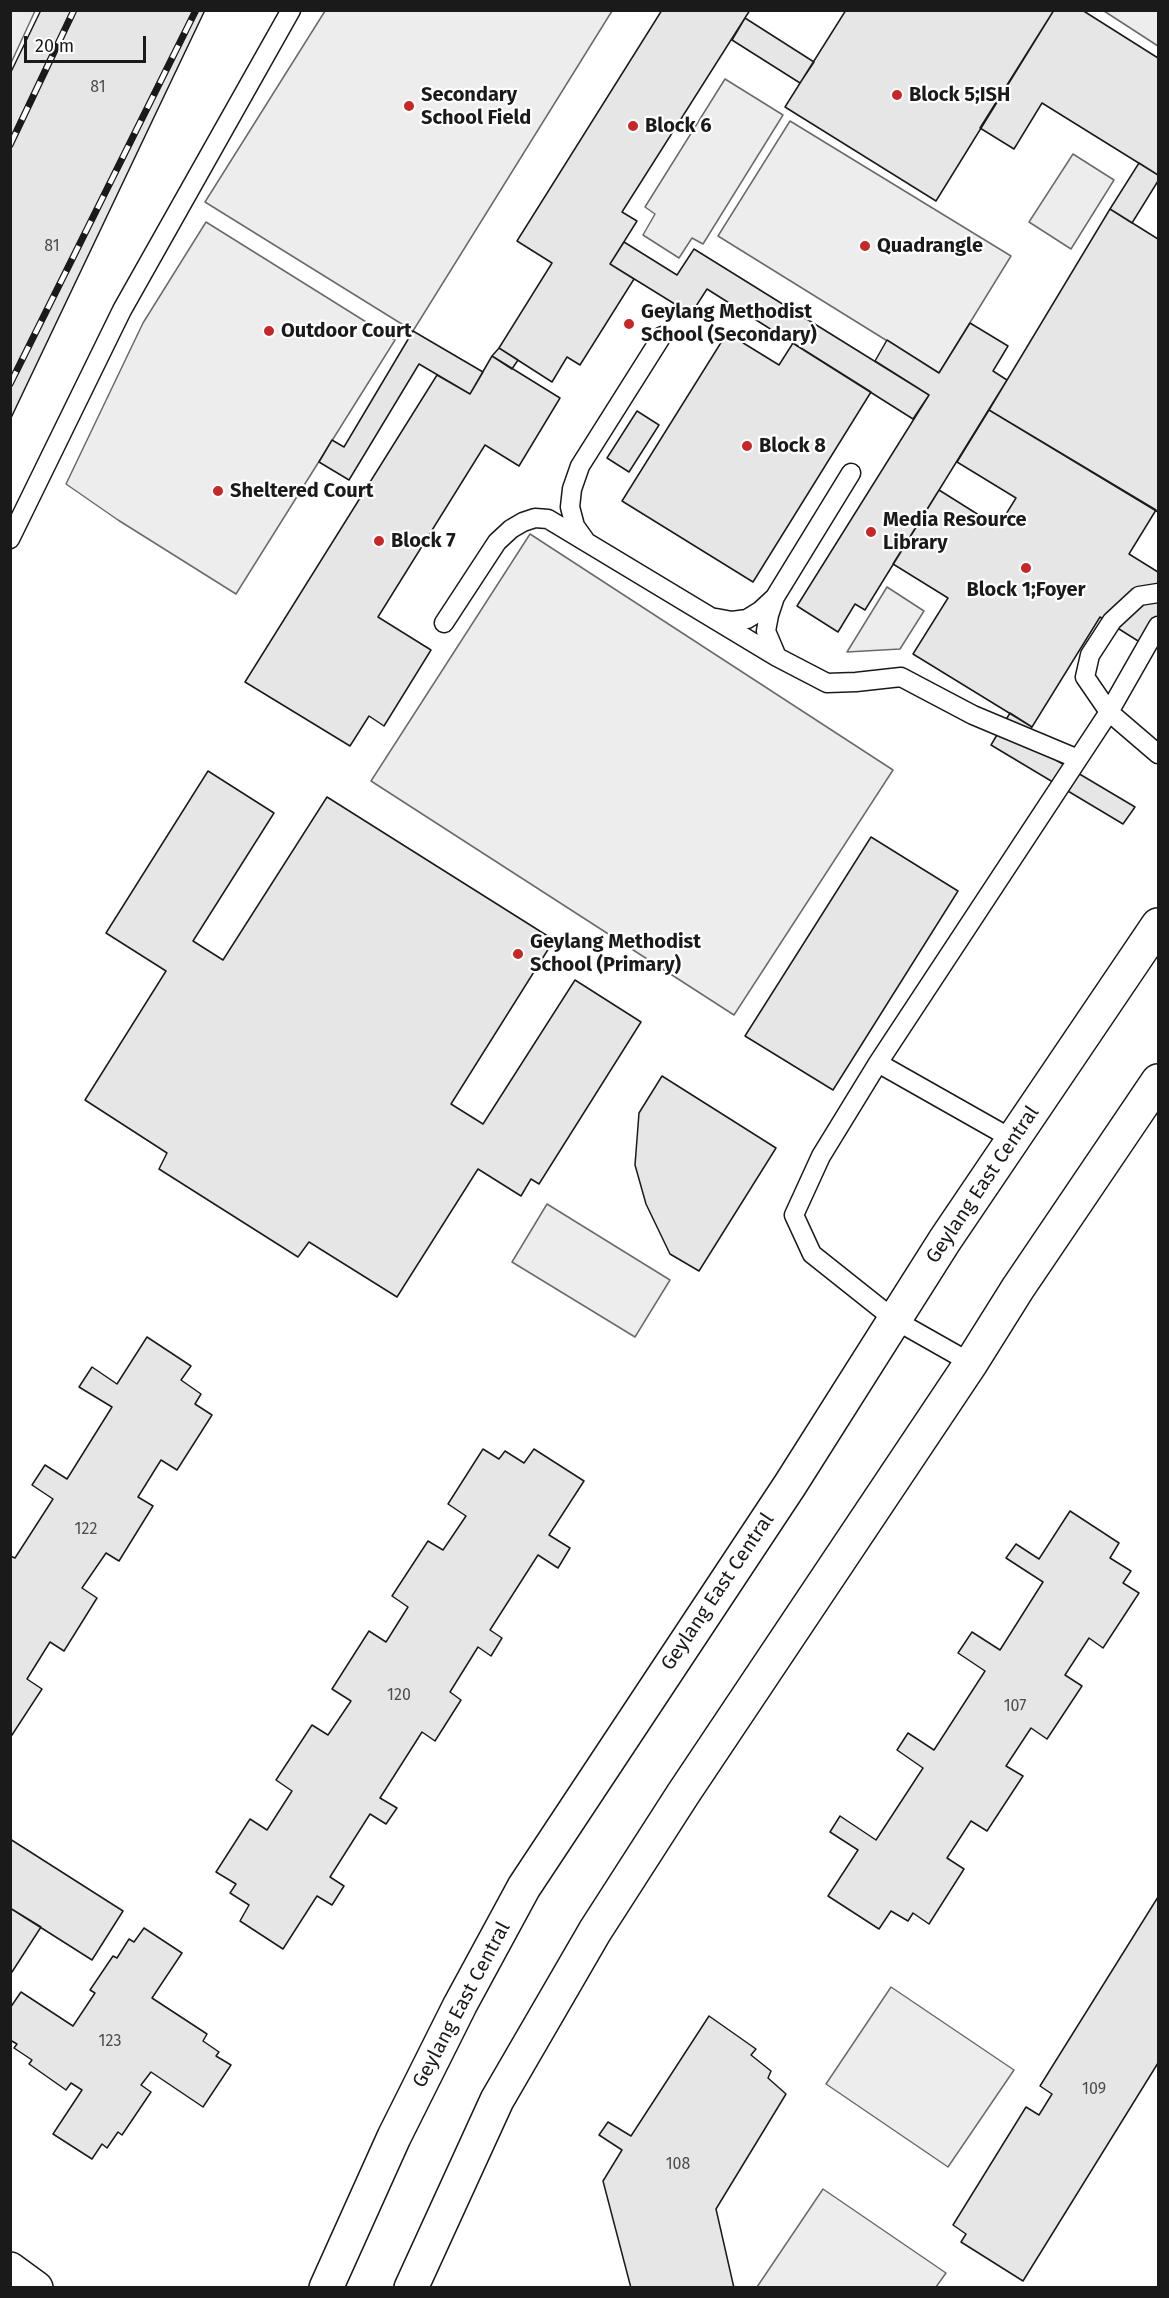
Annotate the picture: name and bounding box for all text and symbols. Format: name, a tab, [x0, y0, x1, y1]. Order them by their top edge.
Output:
scale bar	[27, 24, 148, 62]
text: 20 m	[35, 35, 74, 57]
house number: 81	[90, 78, 106, 98]
place label: Secondary School Field	[421, 83, 531, 130]
place label: Block 5;ISH	[909, 83, 1010, 107]
marker: Block 5;ISH	[890, 88, 904, 102]
marker: Secondary School Field	[402, 99, 416, 113]
place label: Block 6	[645, 114, 711, 138]
marker: Block 6	[626, 119, 640, 133]
place label: Quadrangle	[877, 234, 983, 258]
house number: 81	[44, 237, 60, 257]
marker: Quadrangle	[858, 239, 872, 253]
place label: Geylang Methodist School (Secondary)	[641, 300, 817, 347]
marker: Geylang Methodist School (Secondary)	[622, 317, 636, 331]
place label: Outdoor Court	[281, 319, 412, 343]
marker: Outdoor Court	[262, 324, 276, 338]
place label: Block 8	[759, 434, 826, 458]
marker: Block 8	[740, 439, 754, 453]
place label: Sheltered Court	[230, 479, 374, 503]
marker: Sheltered Court	[211, 484, 225, 498]
place label: Media Resource Library	[883, 508, 1027, 555]
marker: Media Resource Library	[864, 525, 878, 539]
place label: Block 7	[391, 529, 456, 553]
marker: Block 7	[372, 534, 386, 548]
marker: Block 1;Foyer	[1019, 561, 1033, 575]
place label: Block 1;Foyer	[966, 578, 1086, 602]
place label: Geylang Methodist School (Primary)	[530, 930, 701, 977]
marker: Geylang Methodist School (Primary)	[511, 947, 525, 961]
street label: Geylang East Central	[921, 1102, 1045, 1268]
street label: Geylang East Central	[656, 1509, 780, 1675]
house number: 122	[75, 1520, 97, 1540]
house number: 120	[387, 1686, 411, 1706]
house number: 107	[1004, 1697, 1026, 1717]
street label: Geylang East Central	[408, 1918, 516, 2092]
house number: 123	[99, 2032, 121, 2052]
house number: 109	[1082, 2080, 1106, 2100]
house number: 108	[666, 2155, 690, 2175]

